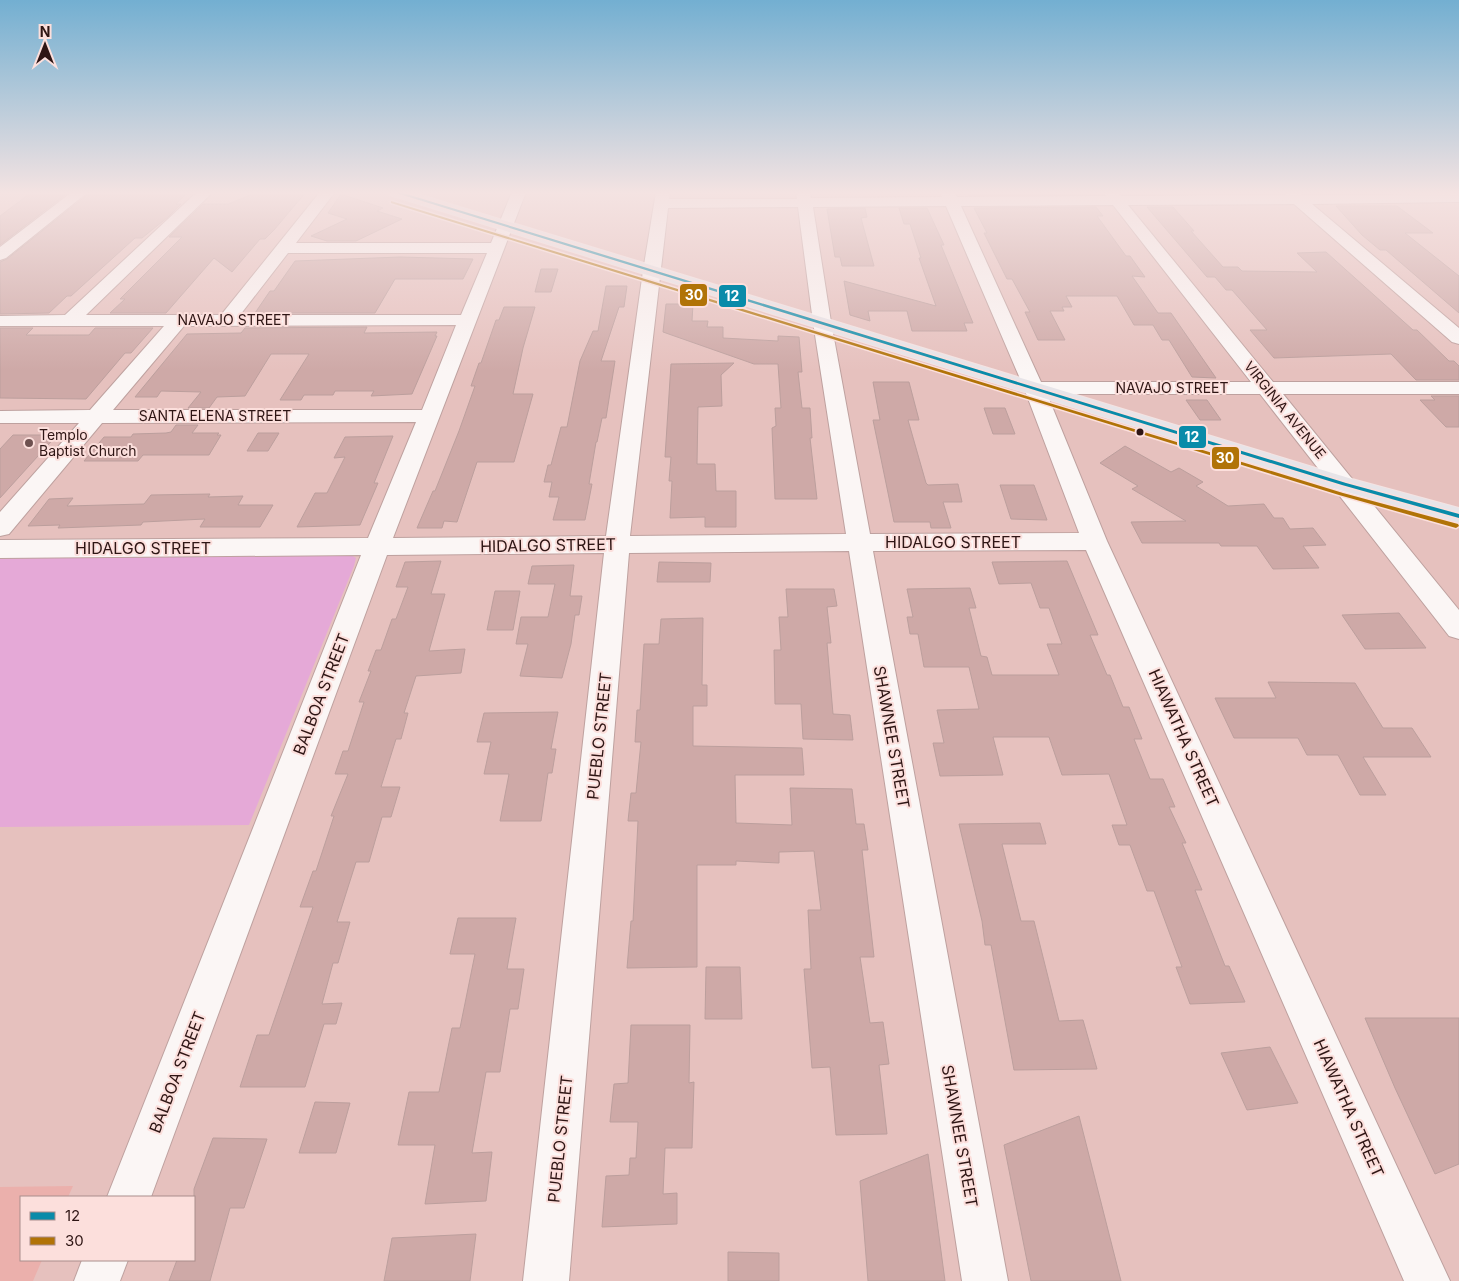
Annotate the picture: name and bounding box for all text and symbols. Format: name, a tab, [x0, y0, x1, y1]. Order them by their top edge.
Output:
north arrow	[20, 20, 70, 70]
text: N	[40, 23, 50, 40]
line badge: 30	[679, 283, 708, 307]
line badge: 12	[718, 284, 747, 308]
text: 30	[685, 286, 703, 303]
text: 12	[725, 287, 740, 304]
street label: NAVAJO STREET	[177, 311, 291, 328]
street label: VIRGINIA AVENUE	[1241, 357, 1330, 462]
street label: NAVAJO STREET	[1115, 379, 1229, 396]
street label: SANTA ELENA STREET	[139, 407, 291, 424]
line badge: 12	[1178, 425, 1207, 449]
place label: Templo Baptist Church	[39, 426, 137, 459]
unlabelled marker	[1135, 427, 1145, 437]
text: 12	[1185, 428, 1200, 445]
marker: Templo Baptist Church	[23, 437, 35, 449]
line badge: 30	[1211, 446, 1240, 470]
text: 30	[1216, 449, 1234, 466]
street label: HIDALGO STREET	[885, 532, 1021, 552]
street label: HIDALGO STREET	[480, 534, 616, 556]
street label: HIDALGO STREET	[75, 538, 211, 558]
street label: BALBOA STREET	[289, 630, 353, 758]
street label: SHAWNEE STREET	[870, 664, 914, 810]
street label: HIAWATHA STREET	[1145, 666, 1223, 810]
street label: PUEBLO STREET	[582, 671, 616, 801]
street label: BALBOA STREET	[145, 1008, 209, 1136]
street label: HIAWATHA STREET	[1310, 1036, 1388, 1180]
street label: SHAWNEE STREET	[938, 1063, 982, 1209]
street label: PUEBLO STREET	[543, 1074, 577, 1204]
legend	[20, 1196, 195, 1261]
text: 12	[65, 1206, 80, 1225]
text: 30	[65, 1231, 84, 1250]

